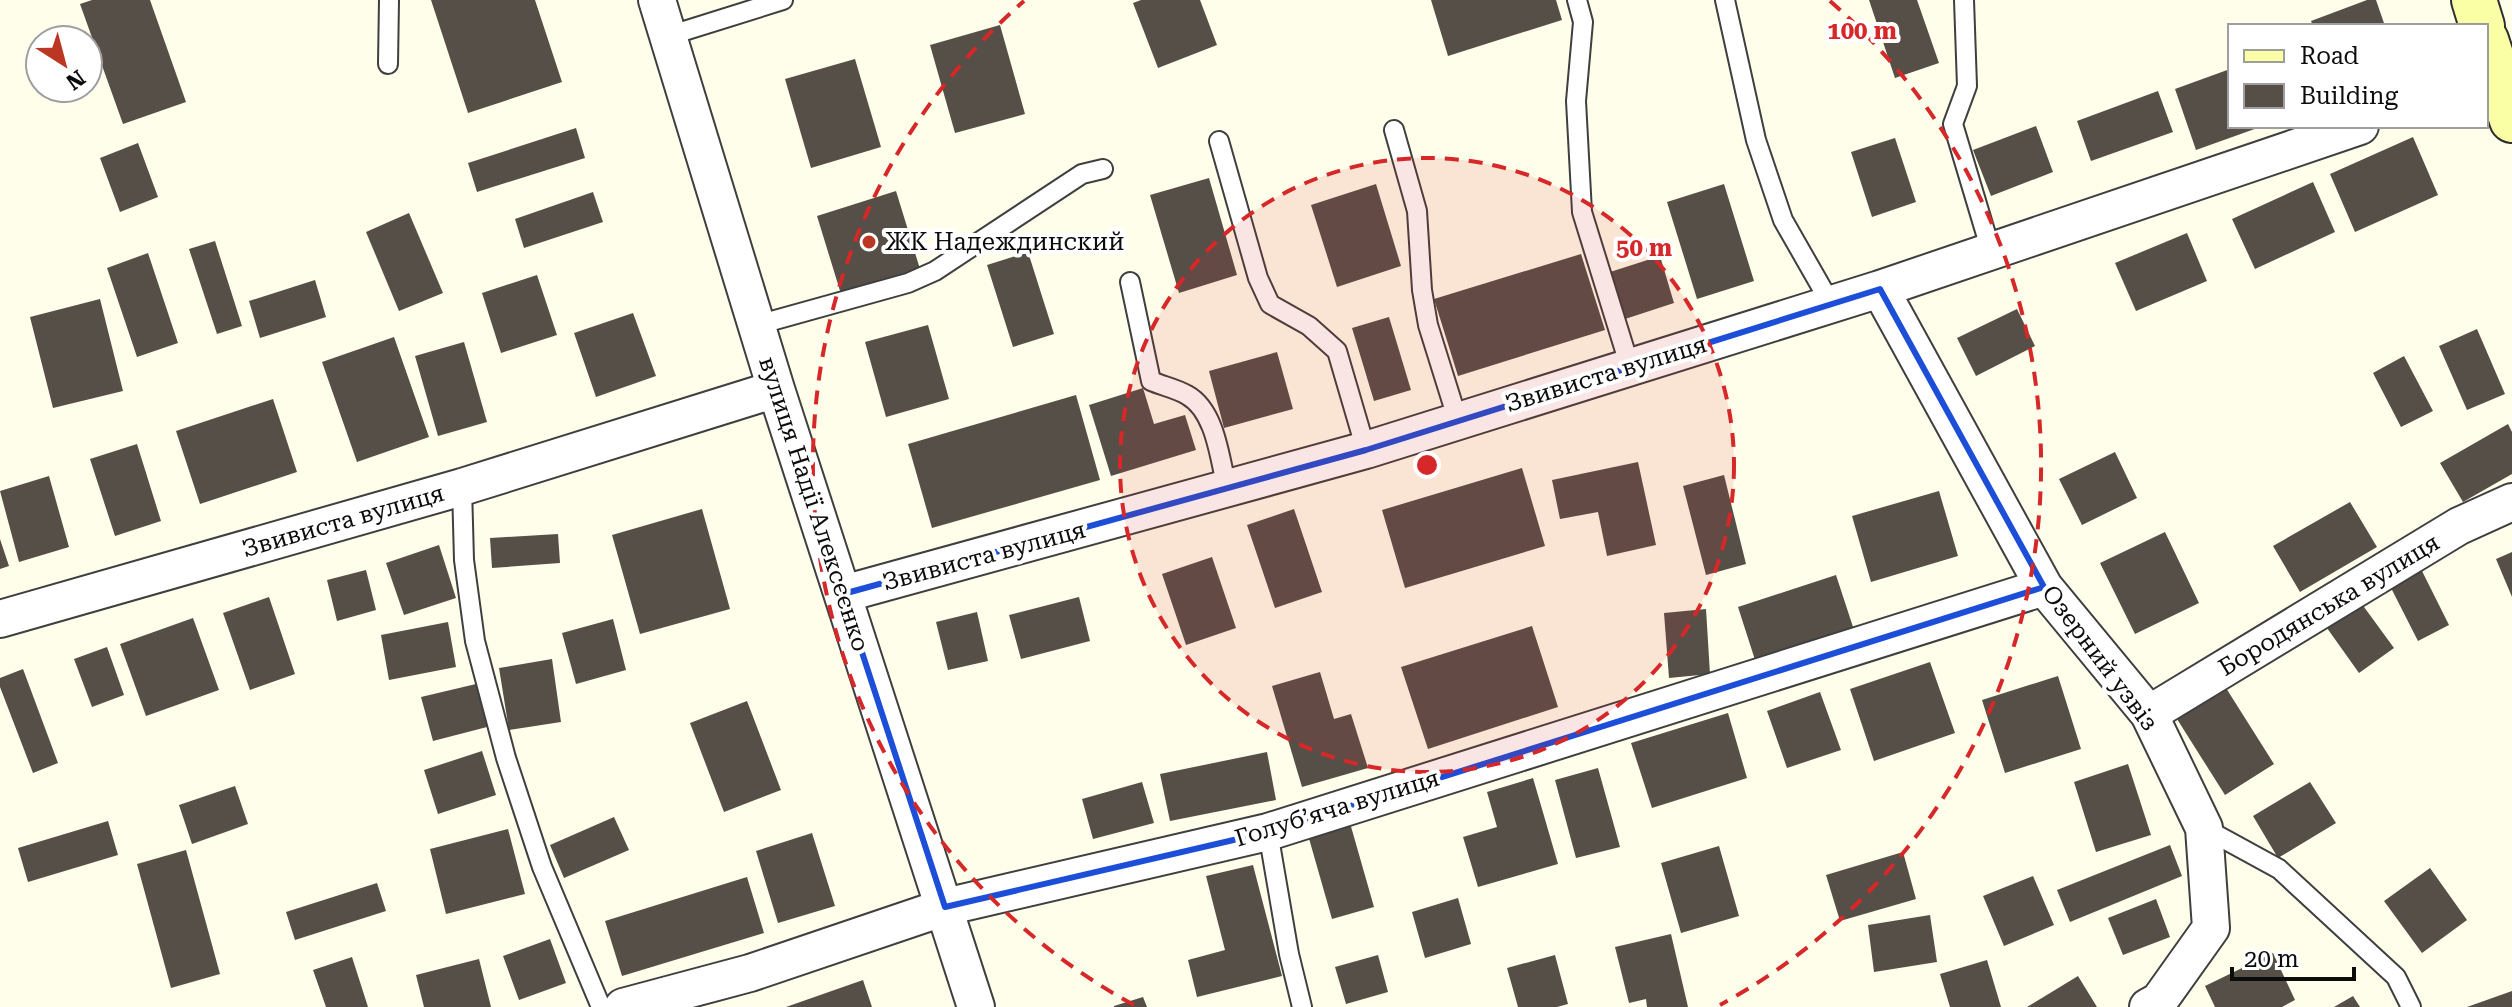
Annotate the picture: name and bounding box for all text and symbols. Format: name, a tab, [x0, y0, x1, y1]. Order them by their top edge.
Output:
text: 100 m	[1827, 17, 1897, 45]
north arrow	[24, 24, 104, 104]
legend	[2228, 24, 2488, 128]
text: Road	[2300, 42, 2359, 70]
text: N	[61, 65, 90, 95]
text: Building	[2300, 82, 2398, 110]
place label: ЖК Надеждинский	[885, 228, 1124, 256]
marker: ЖК Надеждинский	[860, 233, 878, 251]
text: 50 m	[1616, 234, 1672, 262]
street label: Звивиста вулиця	[1502, 330, 1710, 418]
street label: вулиця Надії Алексєєнко	[753, 353, 875, 655]
centre of rings	[1413, 451, 1441, 479]
street label: Звивиста вулиця	[239, 479, 447, 563]
street label: Звивиста вулиця	[879, 515, 1089, 597]
street label: Бородянська вулиця	[2214, 528, 2444, 682]
street label: Озерний узвіз	[2036, 580, 2164, 736]
street label: Голубʼяча вулиця	[1231, 764, 1443, 852]
scale bar	[2232, 931, 2354, 981]
text: 20 m	[2244, 945, 2299, 973]

